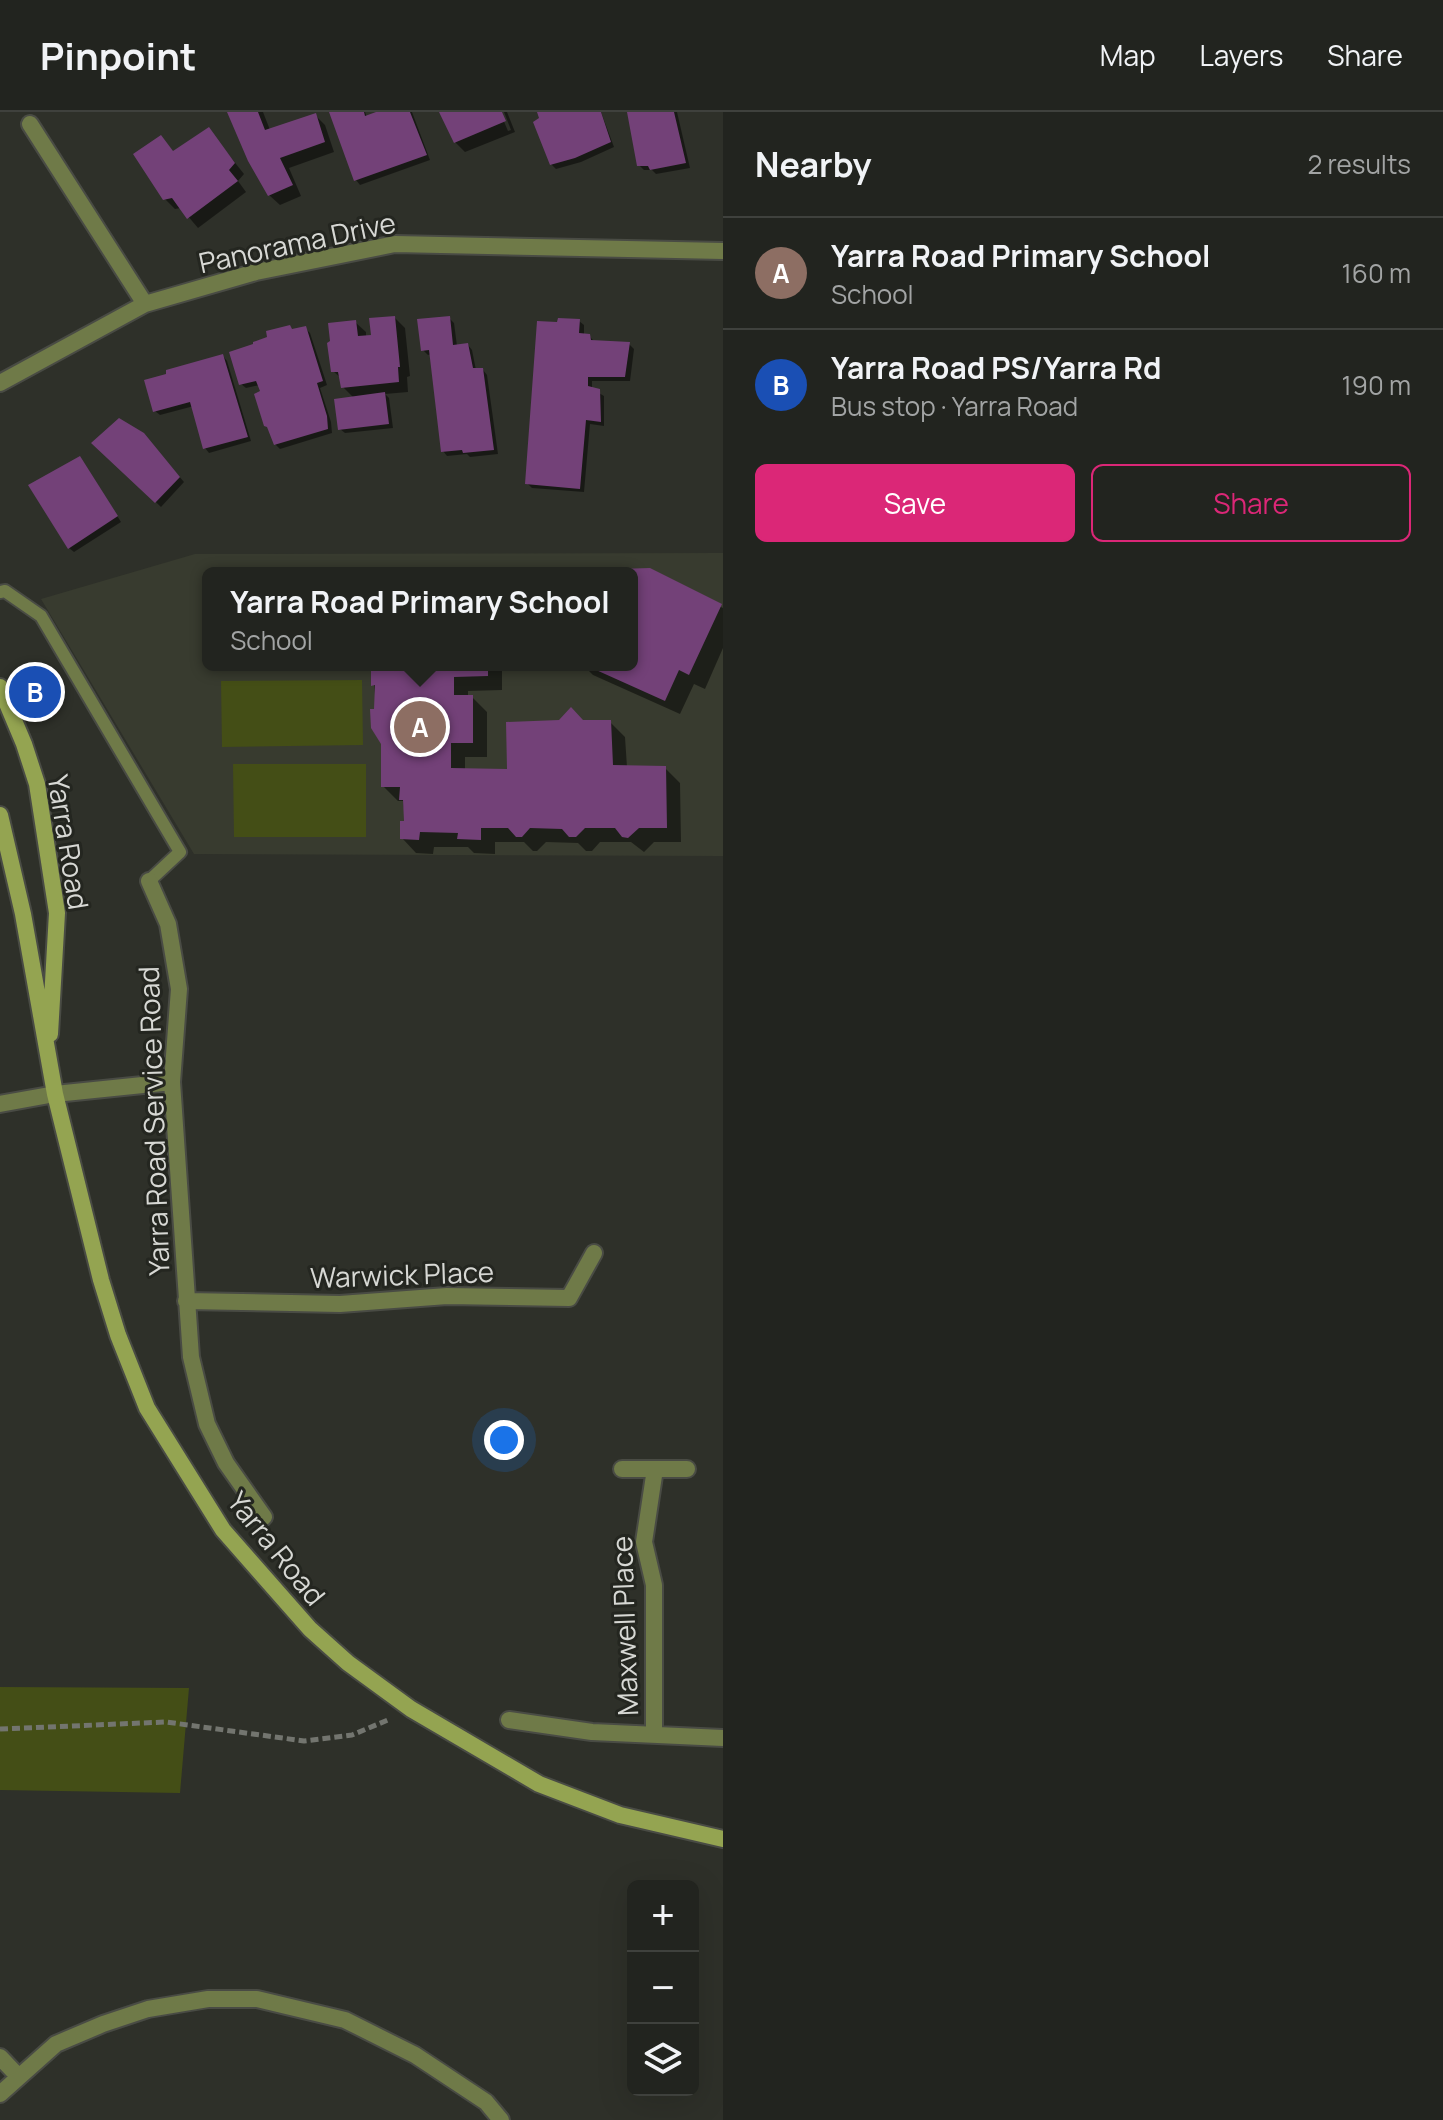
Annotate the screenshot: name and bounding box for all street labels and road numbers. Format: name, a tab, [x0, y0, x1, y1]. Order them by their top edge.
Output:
street label: Panorama Drive	[195, 203, 399, 281]
street label: Yarra Road	[40, 772, 98, 912]
street label: Yarra Road Service Road	[129, 966, 177, 1276]
street label: Warwick Place	[309, 1252, 495, 1296]
street label: Yarra Road	[219, 1483, 335, 1613]
street label: Maxwell Place	[602, 1535, 646, 1717]

